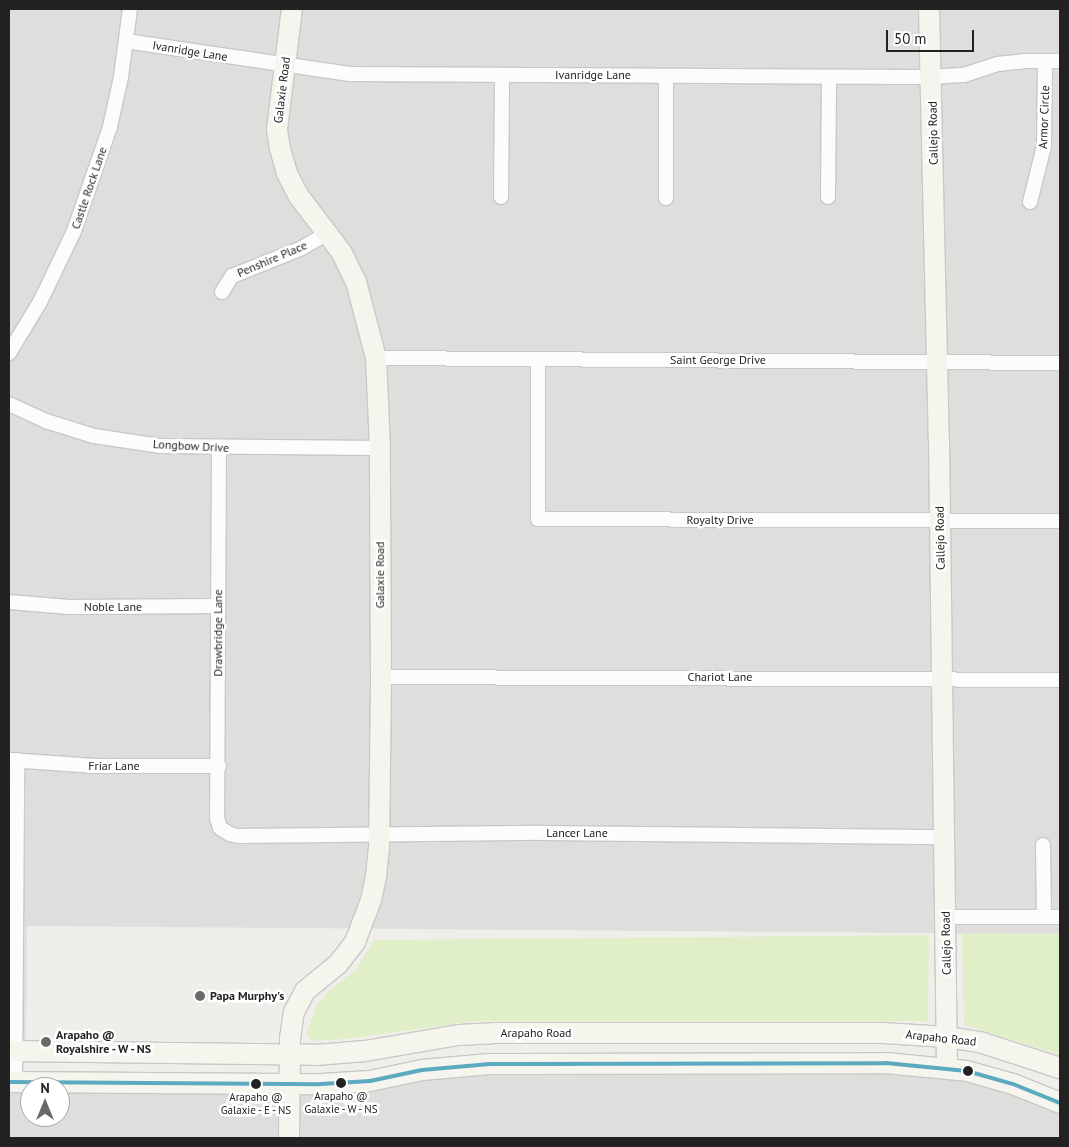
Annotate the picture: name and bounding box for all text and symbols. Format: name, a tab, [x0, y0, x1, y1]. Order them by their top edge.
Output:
scale bar	[889, 20, 976, 52]
text: 50 m	[894, 29, 927, 48]
street label: Ivanridge Lane	[151, 38, 229, 64]
street label: Galaxie Road	[271, 56, 293, 124]
street label: Ivanridge Lane	[555, 68, 631, 82]
street label: Armor Circle	[1036, 85, 1052, 149]
street label: Callejo Road	[925, 101, 941, 165]
street label: Castle Rock Lane	[68, 145, 110, 231]
street label: Penshire Place	[235, 238, 309, 280]
street label: Saint George Drive	[670, 353, 766, 367]
street label: Longbow Drive	[152, 437, 230, 455]
street label: Callejo Road	[932, 506, 948, 570]
street label: Royalty Drive	[686, 513, 754, 527]
street label: Galaxie Road	[373, 542, 387, 608]
street label: Drawbridge Lane	[211, 589, 225, 677]
street label: Noble Lane	[84, 600, 142, 614]
street label: Chariot Lane	[688, 670, 752, 684]
street label: Friar Lane	[88, 759, 140, 773]
street label: Lancer Lane	[546, 826, 608, 840]
street label: Callejo Road	[938, 911, 954, 975]
place label: Papa Murphy's	[210, 989, 284, 1003]
marker: Papa Murphy's	[194, 990, 206, 1002]
street label: Arapaho Road	[500, 1026, 572, 1040]
street label: Arapaho Road	[905, 1027, 977, 1049]
place label: Arapaho @ Royalshire - W - NS	[56, 1028, 155, 1056]
marker: Arapaho @ Royalshire - W - NS	[40, 1036, 52, 1048]
unlabelled marker	[963, 1066, 973, 1076]
north arrow	[20, 1077, 70, 1127]
marker: Arapaho @ Galaxie - W - NS	[336, 1078, 346, 1088]
text: N	[40, 1079, 50, 1097]
marker: Arapaho @ Galaxie - E - NS	[251, 1079, 261, 1089]
place label: Arapaho @ Galaxie - W - NS	[302, 1090, 380, 1116]
place label: Arapaho @ Galaxie - E - NS	[219, 1091, 293, 1117]

